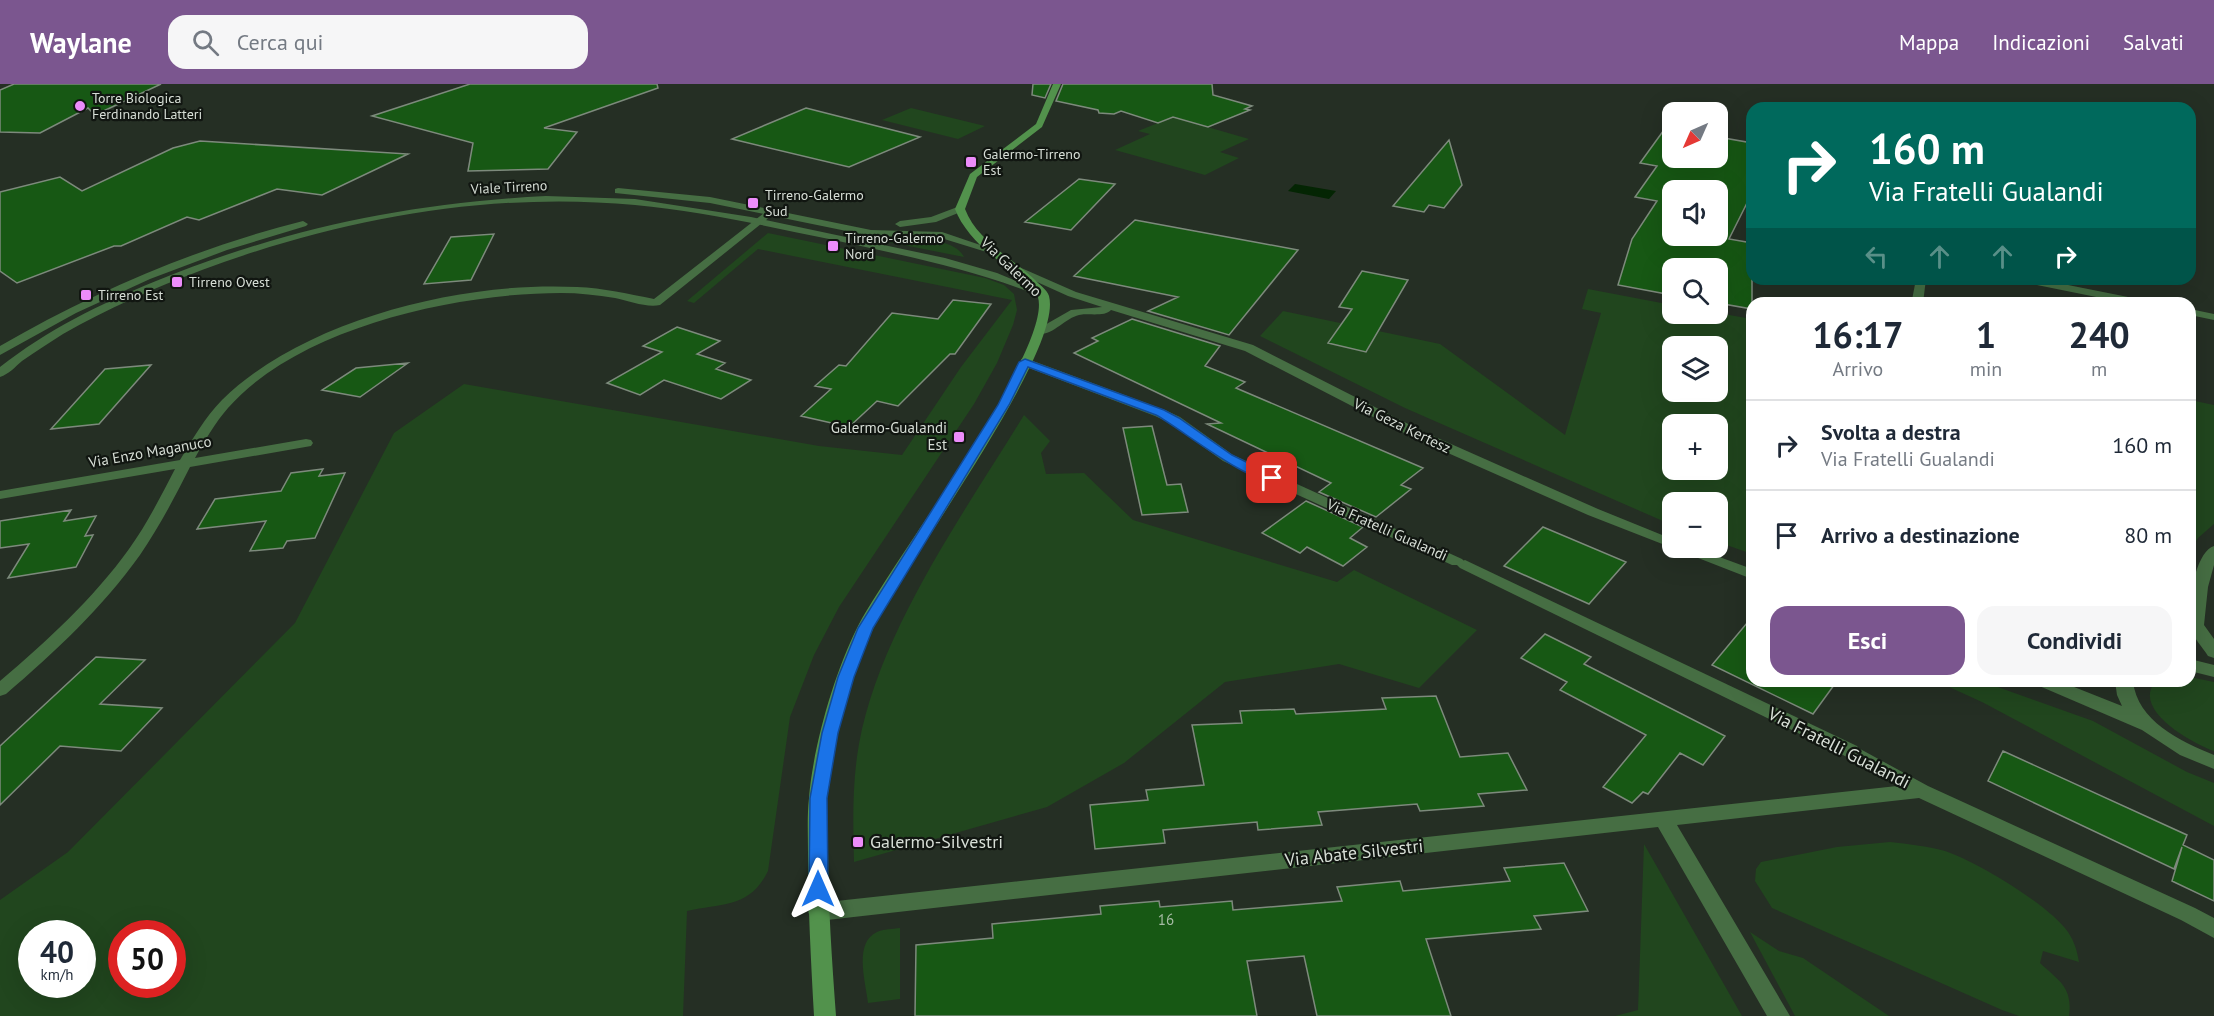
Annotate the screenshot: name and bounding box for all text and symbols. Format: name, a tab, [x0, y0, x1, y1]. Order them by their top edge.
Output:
search box	[168, 15, 588, 69]
text: Waylane	[30, 24, 132, 61]
icon: search	[189, 26, 222, 59]
text: Cerca qui	[237, 28, 323, 56]
text: Mappa	[1899, 29, 1959, 56]
text: Indicazioni	[1992, 29, 2090, 56]
text: Salvati	[2123, 29, 2184, 56]
place label: Torre Biologica Ferdinando Latteri	[92, 89, 202, 123]
marker: Torre Biologica Ferdinando Latteri	[73, 99, 87, 113]
north arrow	[1662, 102, 1728, 168]
map controls	[1662, 102, 1728, 558]
text: 160 m	[1869, 121, 1985, 176]
icon: right	[1770, 126, 1848, 204]
place label: Galermo-Tirreno Est	[983, 145, 1081, 179]
marker: Galermo-Tirreno Est	[964, 155, 978, 169]
text: Via Fratelli Gualandi	[1869, 174, 2104, 208]
street label: Viale Tirreno	[469, 176, 548, 198]
button: sound	[1662, 180, 1728, 246]
place label: Tirreno-Galermo Sud	[765, 186, 864, 220]
marker: Tirreno-Galermo Sud	[746, 196, 760, 210]
place label: Tirreno-Galermo Nord	[845, 229, 944, 263]
street label: Via Galermo	[976, 232, 1046, 301]
marker: Tirreno-Galermo Nord	[826, 239, 840, 253]
icon: left	[1860, 240, 1893, 273]
icon: ahead	[1923, 240, 1956, 273]
icon: ahead	[1986, 240, 2019, 273]
icon: right	[2049, 240, 2082, 273]
button: search	[1662, 258, 1728, 324]
place label: Tirreno Ovest	[189, 273, 270, 291]
marker: Tirreno Ovest	[170, 275, 184, 289]
place label: Tirreno Est	[98, 286, 163, 304]
marker: Tirreno Est	[79, 288, 93, 302]
text: 16:17	[1812, 311, 1904, 358]
text: 1	[1976, 311, 1996, 358]
text: 240	[2069, 311, 2130, 358]
button: layers	[1662, 336, 1728, 402]
text: Arrivo	[1832, 356, 1883, 382]
text: min	[1970, 356, 2002, 382]
text: m	[2091, 356, 2107, 382]
street label: Via Geza Kertesz	[1350, 393, 1454, 457]
button: +	[1662, 414, 1728, 480]
place label: Galermo-Gualandi Est	[831, 418, 947, 454]
text: Svolta a destra	[1821, 418, 1961, 446]
icon: right	[1770, 429, 1803, 462]
marker: Galermo-Gualandi Est	[952, 430, 966, 444]
street label: Via Enzo Maganuco	[86, 431, 213, 472]
text: 160 m	[2112, 431, 2172, 459]
text: Via Fratelli Gualandi	[1821, 446, 1995, 472]
pin	[1246, 452, 1297, 503]
icon: arrive	[1255, 461, 1288, 494]
button: −	[1662, 492, 1728, 558]
street label: Via Fratelli Gualandi	[1323, 494, 1451, 565]
icon: arrive	[1770, 519, 1803, 552]
text: Arrivo a destinazione	[1821, 521, 2020, 549]
text: 80 m	[2124, 521, 2172, 549]
button: Esci	[1770, 606, 1965, 675]
button: Condividi	[1977, 606, 2172, 675]
street label: Via Fratelli Gualandi	[1763, 701, 1914, 793]
place label: Galermo-Silvestri	[870, 830, 1003, 853]
street label: Via Abate Silvestri	[1283, 834, 1424, 871]
marker: Galermo-Silvestri	[851, 835, 865, 849]
position arrow	[786, 857, 850, 921]
house number: 16	[1158, 910, 1174, 929]
speed limit sign: 50	[108, 920, 186, 998]
text: 40	[40, 932, 74, 971]
text: km/h	[41, 965, 73, 984]

